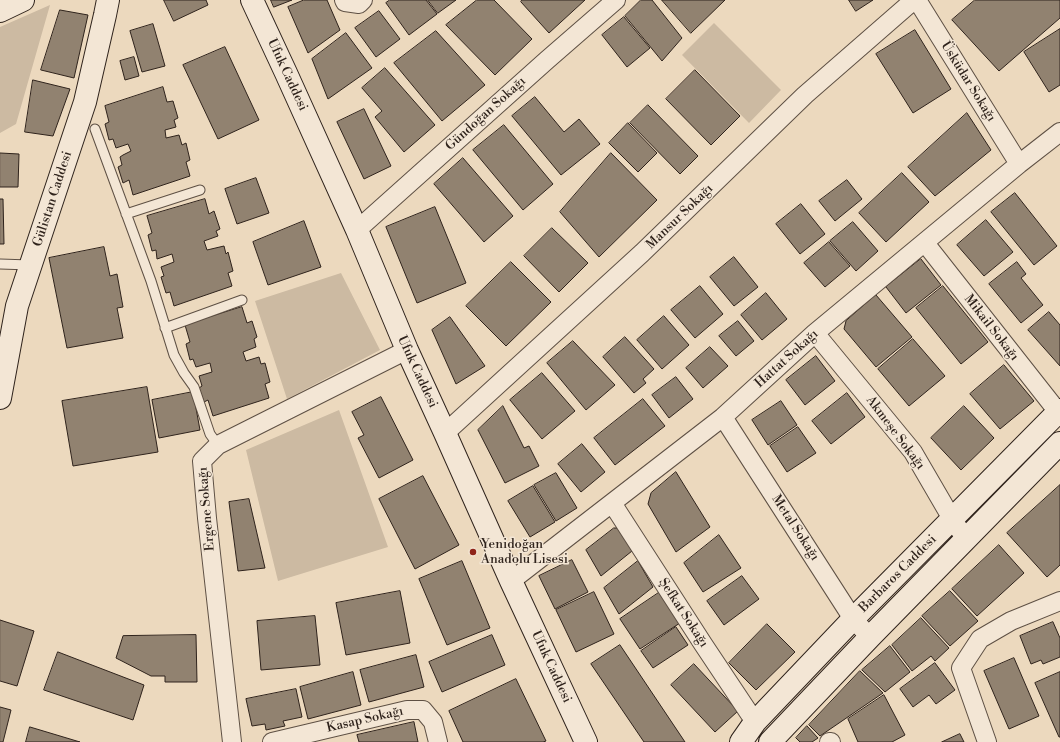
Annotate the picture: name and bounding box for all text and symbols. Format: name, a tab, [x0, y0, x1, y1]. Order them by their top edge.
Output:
street label: Ufuk Caddesi	[264, 36, 310, 114]
street label: Üsküdar Sokağı	[937, 39, 999, 125]
street label: Gündoğan Sokağı	[443, 74, 529, 154]
street label: Gülistan Caddesi	[30, 149, 76, 249]
street label: Mansur Sokağı	[643, 181, 717, 253]
street label: Mikail Sokağı	[960, 292, 1022, 364]
street label: Hattat Sokağı	[752, 326, 822, 392]
street label: Ufuk Caddesi	[394, 333, 440, 411]
street label: Akmeşe Sokağı	[862, 393, 928, 473]
street label: Ergene Sokağı	[196, 466, 218, 552]
street label: Metal Sokağı	[768, 492, 822, 564]
street label: Barbaros Caddesi	[856, 532, 940, 616]
place label: Yenidoğan Anadolu Lisesi	[481, 537, 568, 568]
marker: Yenidoğan Anadolu Lisesi	[468, 547, 478, 557]
street label: Şefkat Sokağı	[655, 575, 711, 651]
street label: Ufuk Caddesi	[528, 628, 574, 706]
street label: Kasap Sokağı	[325, 704, 405, 736]

